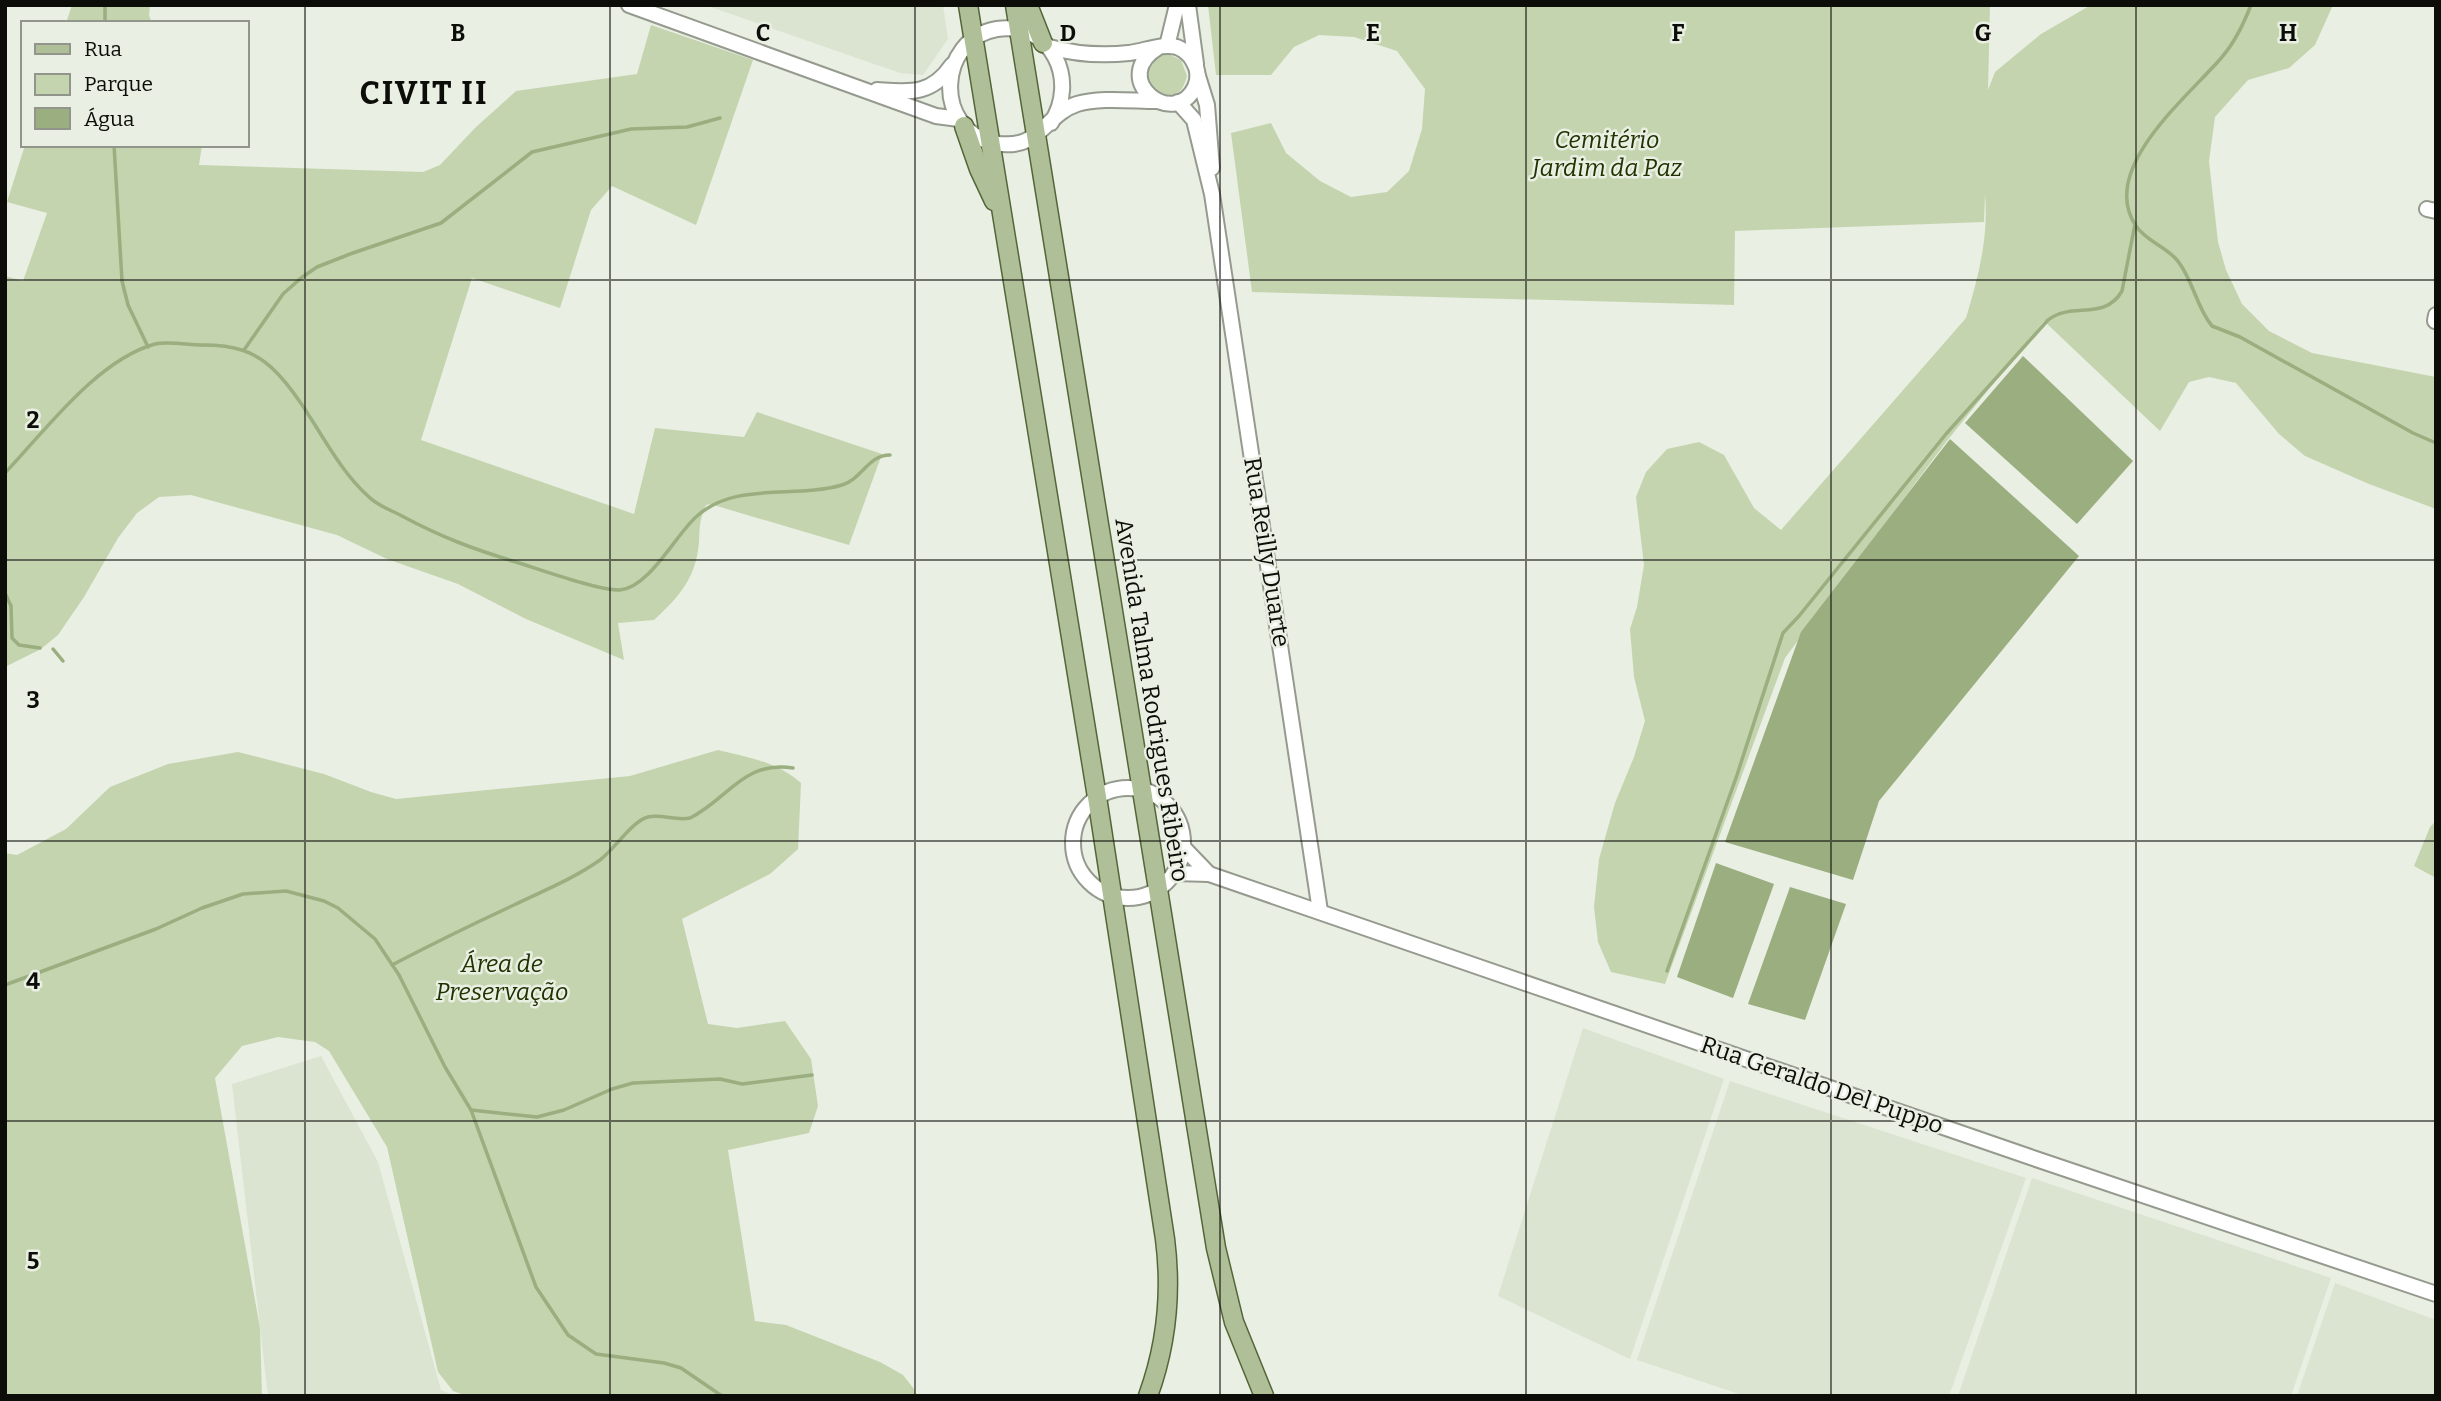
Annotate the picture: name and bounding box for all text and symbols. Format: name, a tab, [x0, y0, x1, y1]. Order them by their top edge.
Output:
text: B	[451, 19, 465, 47]
text: C	[756, 19, 770, 47]
text: D	[1060, 19, 1076, 47]
text: E	[1366, 19, 1380, 47]
text: F	[1672, 19, 1685, 47]
text: G	[1975, 19, 1992, 47]
text: H	[2279, 19, 2297, 47]
legend	[21, 21, 248, 147]
text: Rua	[84, 36, 122, 62]
text: Parque	[84, 71, 153, 97]
district label: CIVIT II	[359, 74, 489, 112]
text: Água	[84, 106, 135, 132]
park label: Cemitério Jardim da Paz	[1530, 126, 1682, 182]
text: 2	[27, 406, 40, 434]
street label: Rua Reilly Duarte	[1238, 455, 1296, 649]
street label: Avenida Talma Rodrigues Ribeiro	[1109, 516, 1195, 884]
text: 3	[26, 686, 40, 714]
park label: Área de Preservação	[436, 949, 568, 1006]
text: 4	[26, 967, 40, 995]
street label: Rua Geraldo Del Puppo	[1697, 1030, 1947, 1140]
text: 5	[27, 1247, 39, 1275]

